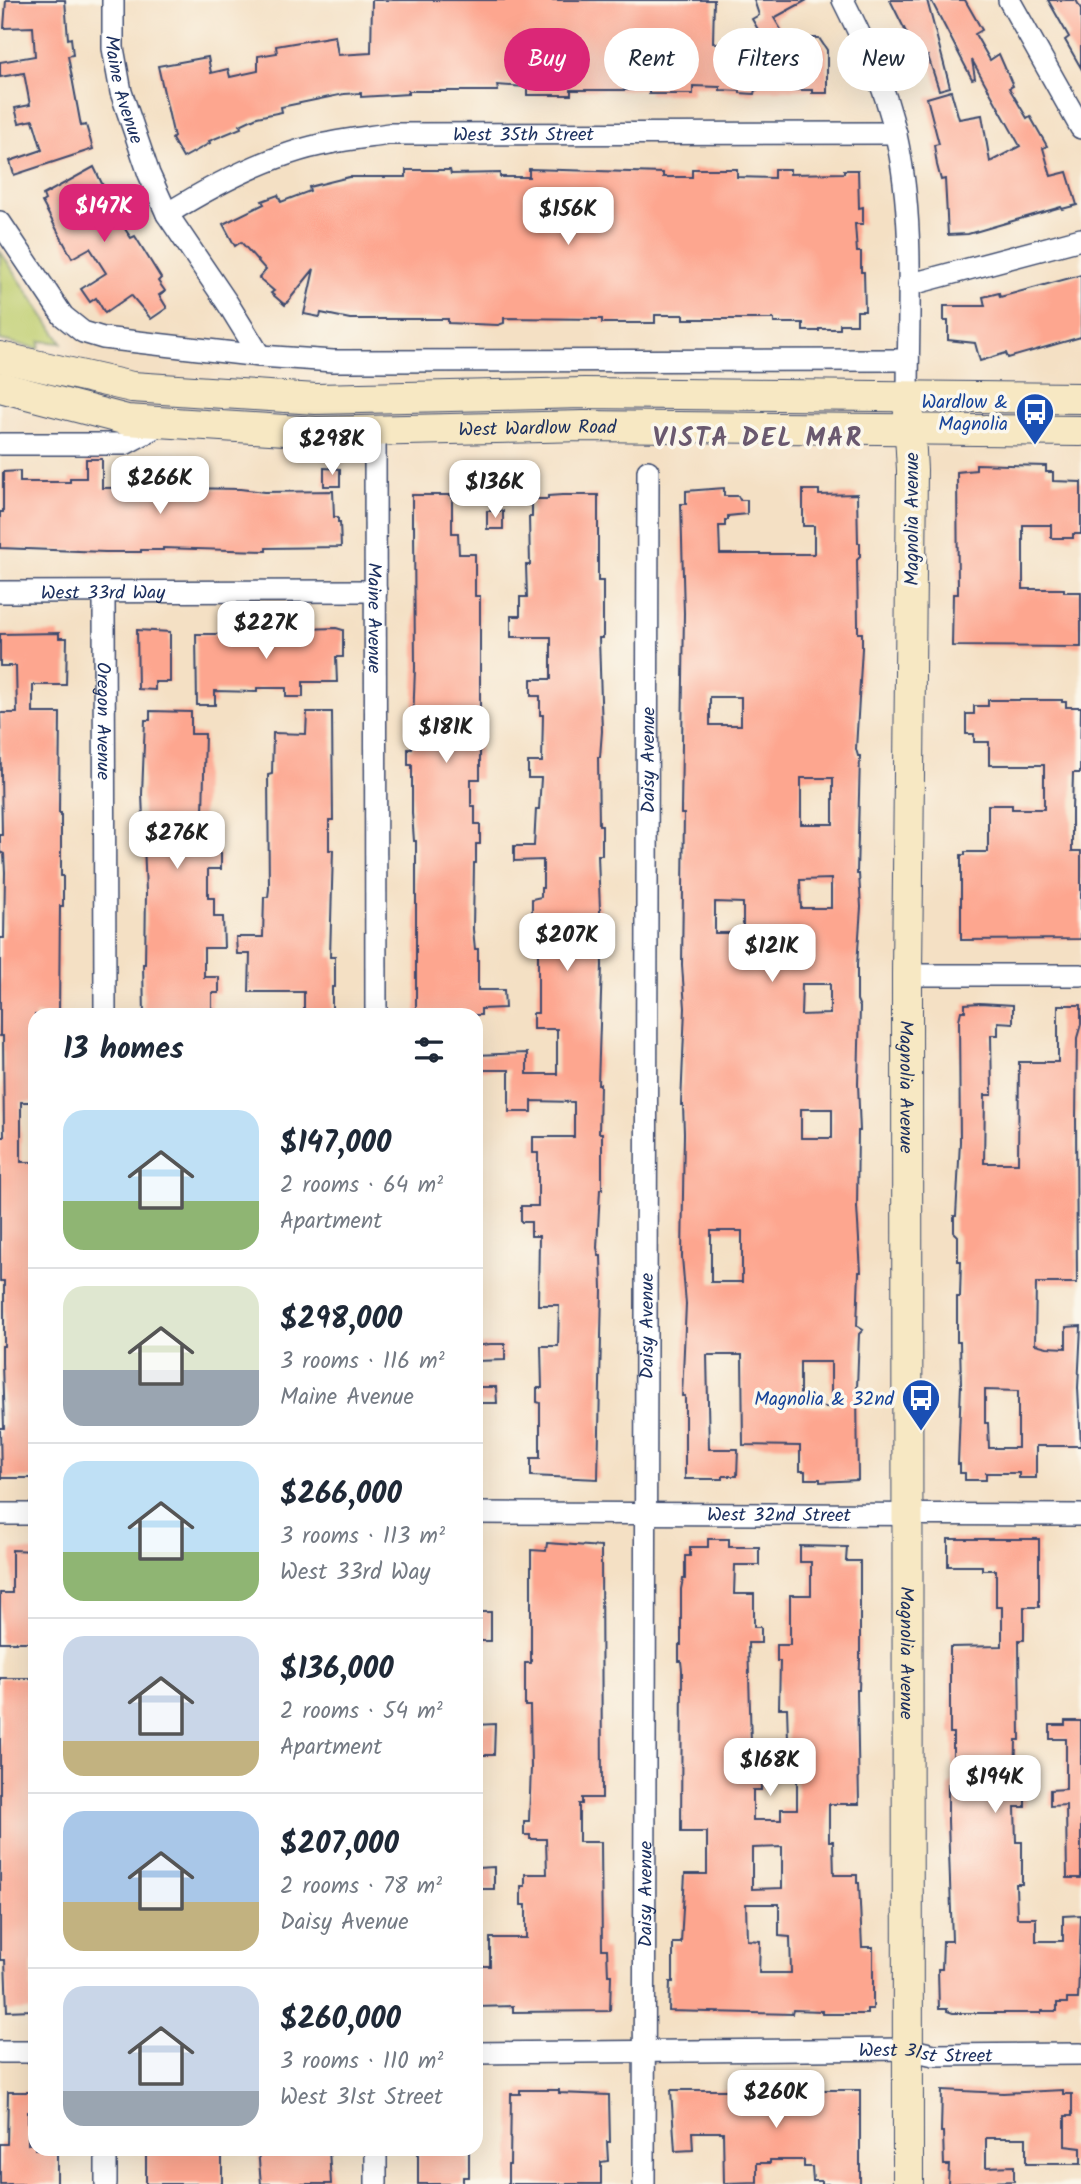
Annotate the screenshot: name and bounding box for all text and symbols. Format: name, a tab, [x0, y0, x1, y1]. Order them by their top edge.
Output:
chip: Buy	[504, 28, 590, 91]
chip: Rent	[604, 28, 699, 91]
chip: Filters	[713, 28, 823, 91]
chip: New	[837, 28, 929, 91]
street label: Maine Avenue	[96, 36, 151, 149]
street label: West 35th Street	[453, 121, 595, 151]
pin: $147K	[55, 184, 153, 244]
pin: $156K	[519, 188, 617, 247]
text: $147K	[75, 189, 133, 225]
text: $156K	[539, 192, 597, 228]
place label: Wardlow & Magnolia	[921, 388, 1008, 440]
bus stop icon: Wardlow & Magnolia	[1014, 391, 1056, 446]
street label: West Wardlow Road	[458, 413, 617, 446]
pin: $298K	[283, 418, 381, 477]
district label: VISTA DEL MAR	[653, 418, 863, 460]
text: $298K	[299, 422, 365, 458]
street label: Magnolia Avenue	[898, 452, 928, 586]
pin: $266K	[111, 456, 209, 516]
text: $266K	[127, 461, 193, 497]
pin: $136K	[446, 461, 544, 520]
text: $136K	[465, 465, 525, 501]
street label: Maine Avenue	[358, 563, 388, 674]
street label: West 33rd Way	[41, 579, 166, 609]
pin: $227K	[217, 602, 315, 661]
text: $227K	[233, 606, 299, 642]
street label: Oregon Avenue	[87, 662, 117, 780]
pin: $181K	[397, 706, 495, 765]
street label: Daisy Avenue	[634, 706, 664, 813]
text: $181K	[419, 710, 473, 746]
pin: $276K	[128, 812, 226, 871]
text: $276K	[145, 816, 209, 852]
pin: $207K	[518, 914, 616, 973]
text: $207K	[535, 918, 599, 954]
pin: $121K	[723, 925, 821, 984]
text: $121K	[745, 929, 799, 965]
street label: Magnolia Avenue	[890, 1020, 920, 1154]
text: 13 homes	[63, 1026, 184, 1074]
icon: filters	[410, 1031, 448, 1069]
text: $147,000	[280, 1120, 391, 1168]
icon: home	[119, 1138, 203, 1222]
text: 2 rooms · 64 m²	[280, 1168, 443, 1204]
text: Apartment	[280, 1204, 382, 1240]
street label: Daisy Avenue	[633, 1272, 663, 1379]
text: $298,000	[280, 1296, 402, 1344]
icon: home	[119, 1314, 203, 1398]
text: 3 rooms · 116 m²	[280, 1344, 445, 1380]
bus stop icon: Magnolia & 32nd	[900, 1377, 942, 1432]
text: Maine Avenue	[280, 1380, 414, 1416]
place label: Magnolia & 32nd	[754, 1385, 895, 1415]
text: $266,000	[280, 1471, 402, 1519]
icon: home	[119, 1489, 203, 1573]
street label: West 32nd Street	[707, 1501, 852, 1531]
text: 3 rooms · 113 m²	[280, 1519, 445, 1555]
text: West 33rd Way	[280, 1555, 430, 1591]
street label: Magnolia Avenue	[891, 1586, 921, 1720]
text: $136,000	[280, 1646, 394, 1694]
icon: home	[119, 1664, 203, 1748]
text: 2 rooms · 54 m²	[280, 1694, 443, 1730]
text: Apartment	[280, 1730, 382, 1766]
pin: $168K	[721, 1738, 819, 1798]
text: $168K	[740, 1743, 800, 1779]
pin: $194K	[946, 1756, 1044, 1815]
text: $194K	[966, 1760, 1024, 1796]
text: $207,000	[280, 1821, 399, 1869]
icon: home	[119, 1839, 203, 1923]
street label: Daisy Avenue	[632, 1840, 662, 1947]
text: 2 rooms · 78 m²	[280, 1869, 442, 1905]
text: Daisy Avenue	[280, 1905, 409, 1941]
text: $260,000	[280, 1996, 401, 2044]
icon: home	[119, 2014, 203, 2098]
street label: West 31st Street	[859, 2036, 993, 2072]
text: 3 rooms · 110 m²	[280, 2044, 443, 2080]
pin: $260K	[727, 2070, 825, 2130]
text: $260K	[743, 2075, 809, 2111]
text: West 31st Street	[280, 2080, 443, 2116]

